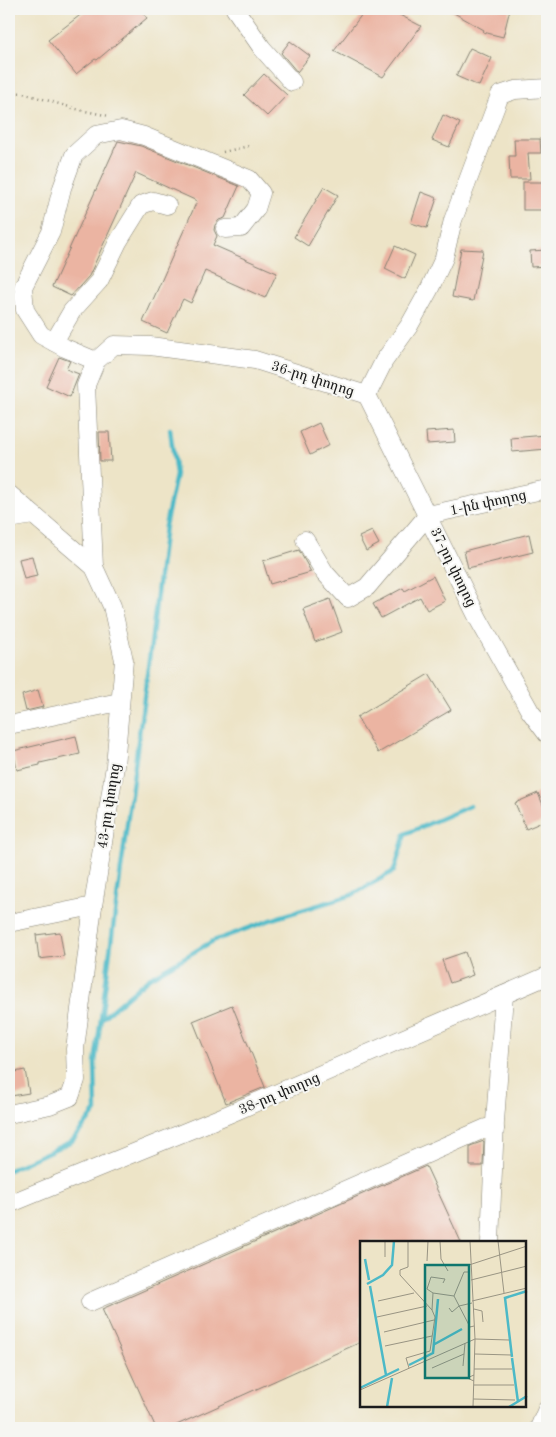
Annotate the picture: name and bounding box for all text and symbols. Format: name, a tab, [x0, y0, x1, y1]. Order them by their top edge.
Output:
street label: 36-րդ փողոց	[269, 359, 356, 400]
street label: 1-ին փողոց	[449, 488, 528, 519]
street label: 37-րդ փողոց	[427, 526, 478, 610]
street label: 43-րդ փողոց	[95, 762, 124, 850]
street label: 38-րդ փողոց	[237, 1071, 322, 1118]
inset map	[360, 1241, 526, 1407]

